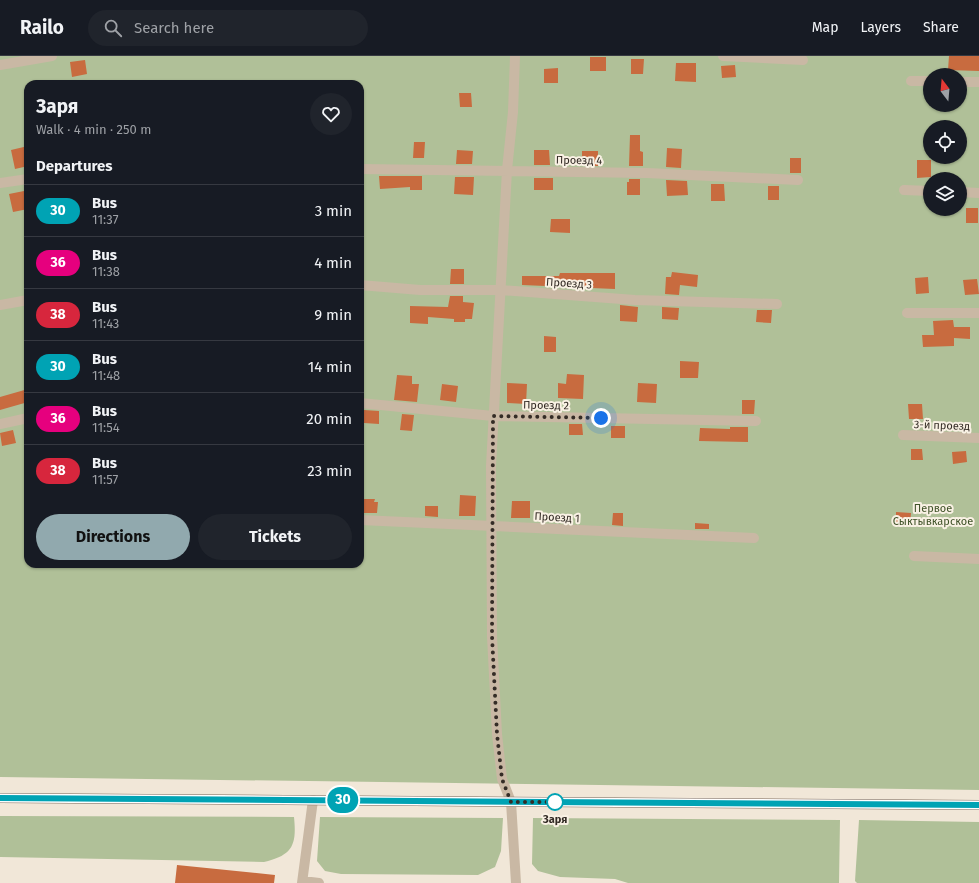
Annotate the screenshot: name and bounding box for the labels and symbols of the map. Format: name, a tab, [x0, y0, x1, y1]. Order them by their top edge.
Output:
north arrow	[923, 68, 967, 112]
street label: Проезд 4	[556, 154, 602, 167]
street label: Проезд 3	[546, 275, 592, 292]
street label: Проезд 2	[523, 399, 569, 412]
your location	[591, 408, 611, 428]
street label: 3-й проезд	[914, 418, 970, 433]
park label: Первое Сыктывкарское	[893, 502, 973, 528]
street label: Проезд 1	[534, 510, 580, 525]
line badge: 30	[325, 787, 361, 813]
marker: Заря	[546, 793, 564, 811]
place label: Заря	[542, 813, 567, 826]

